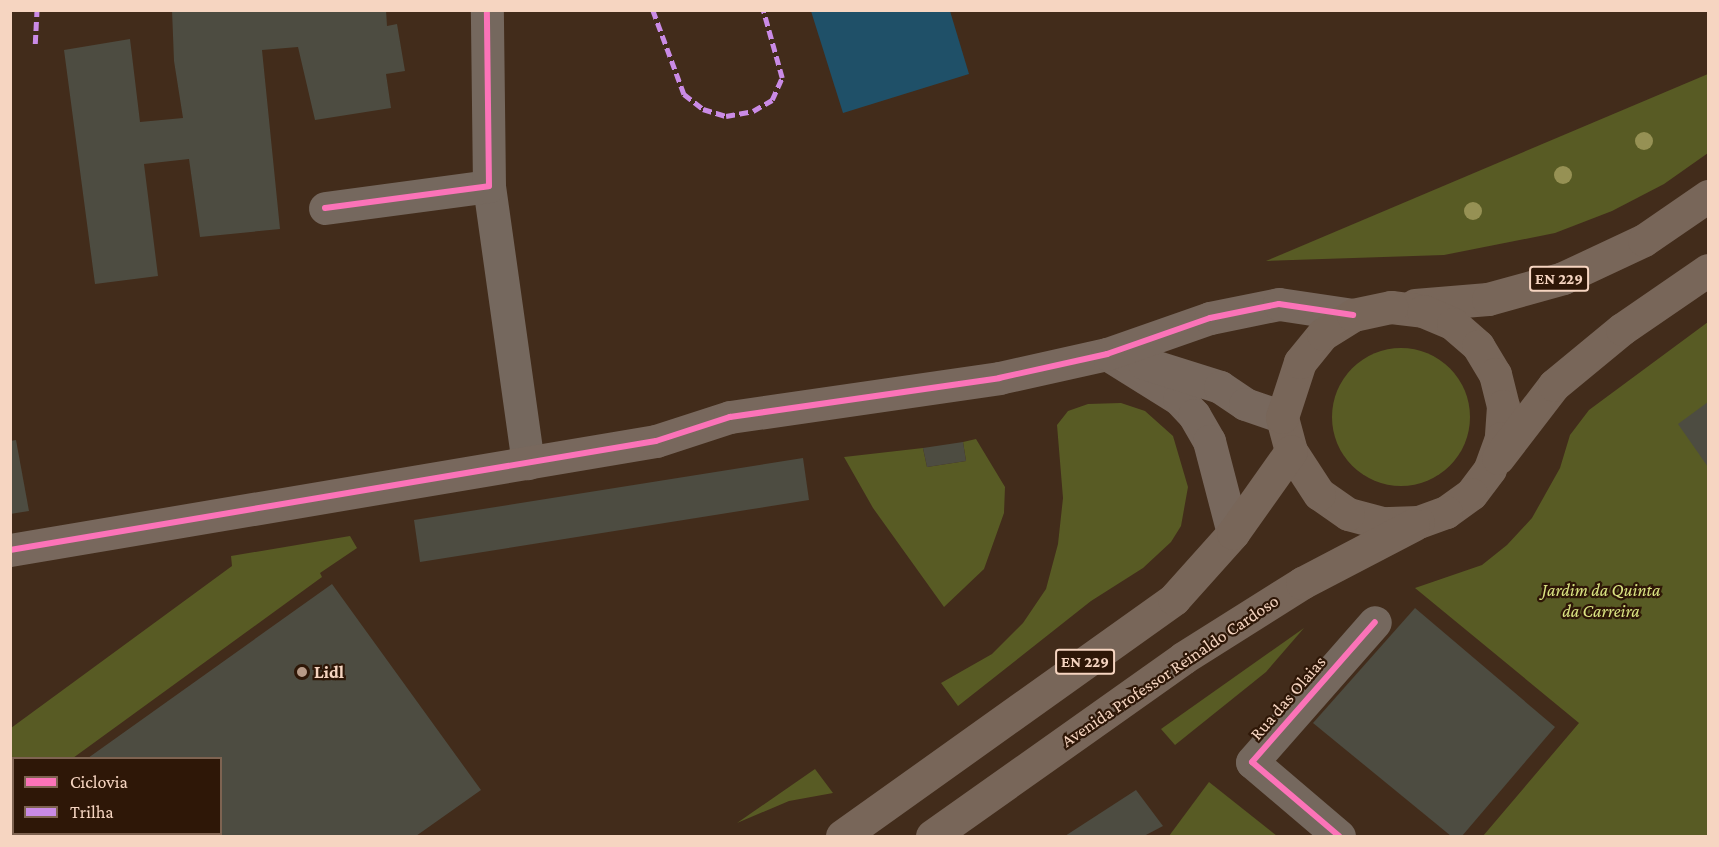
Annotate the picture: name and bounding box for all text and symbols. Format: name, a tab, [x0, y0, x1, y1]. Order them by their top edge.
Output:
road number: EN 229	[1529, 266, 1589, 292]
park label: Jardim da Quinta da Carreira	[1542, 580, 1660, 622]
street label: Avenida Professor Reinaldo Cardoso	[1057, 590, 1283, 752]
road number: EN 229	[1055, 649, 1115, 675]
street label: Rua das Olaias	[1246, 651, 1330, 745]
place label: Lidl	[314, 661, 344, 683]
marker: Lidl	[295, 665, 309, 679]
legend	[12, 757, 222, 835]
text: Ciclovia	[70, 772, 128, 792]
text: Trilha	[70, 802, 114, 822]

